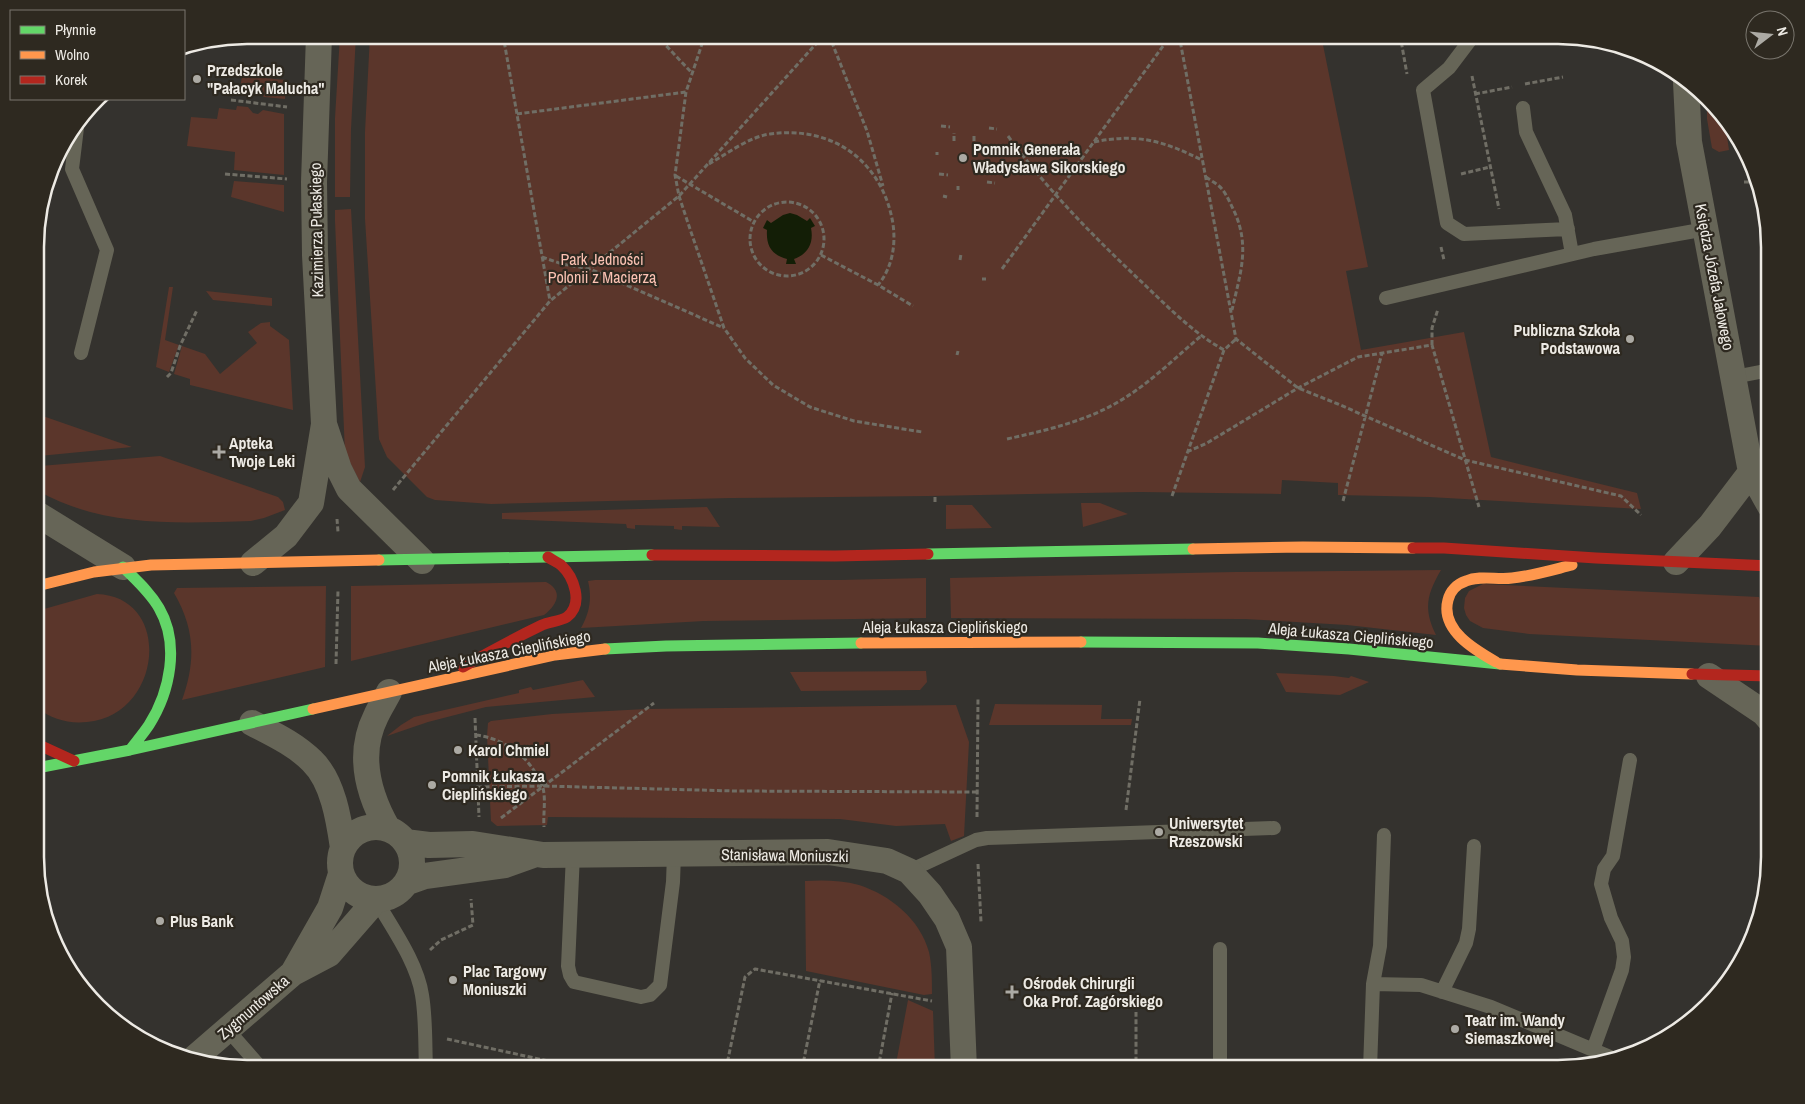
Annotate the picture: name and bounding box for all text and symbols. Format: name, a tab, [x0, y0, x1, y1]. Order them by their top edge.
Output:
legend	[10, 10, 185, 100]
north arrow	[1745, 10, 1795, 60]
text: Płynnie	[55, 19, 96, 40]
text: N	[1773, 25, 1792, 38]
text: Wolno	[55, 44, 90, 65]
place label: Przedszkole "Pałacyk Malucha"	[207, 59, 324, 99]
text: Korek	[55, 69, 88, 90]
marker: Przedszkole "Pałacyk Malucha"	[191, 73, 203, 85]
place label: Pomnik Generała Władysława Sikorskiego	[973, 138, 1125, 178]
marker: Pomnik Generała Władysława Sikorskiego	[957, 152, 969, 164]
street label: Kazimierza Pułaskiego	[304, 162, 328, 298]
street label: Księdza Józefa Jałowego	[1690, 202, 1740, 352]
park label: Park Jedności Polonii z Macierzą	[548, 248, 657, 288]
place label: Publiczna Szkoła Podstawowa	[1514, 319, 1621, 359]
marker: Publiczna Szkoła Podstawowa	[1624, 333, 1636, 345]
place label: Apteka Twoje Leki	[229, 432, 295, 472]
marker: Apteka Twoje Leki	[213, 446, 225, 458]
street label: Aleja Łukasza Cieplińskiego	[861, 616, 1028, 638]
street label: Aleja Łukasza Cieplińskiego	[1267, 617, 1434, 653]
street label: Aleja Łukasza Cieplińskiego	[425, 624, 592, 678]
place label: Karol Chmiel	[468, 739, 549, 761]
marker: Karol Chmiel	[452, 744, 464, 756]
place label: Pomnik Łukasza Cieplińskiego	[442, 765, 546, 805]
marker: Pomnik Łukasza Cieplińskiego	[426, 779, 438, 791]
place label: Uniwersytet Rzeszowski	[1169, 812, 1244, 852]
marker: Uniwersytet Rzeszowski	[1153, 826, 1165, 838]
street label: Stanisława Moniuszki	[721, 843, 849, 867]
place label: Plus Bank	[170, 910, 234, 932]
marker: Plus Bank	[154, 915, 166, 927]
place label: Plac Targowy Moniuszki	[463, 960, 547, 1000]
street label: Zygmuntowska	[212, 969, 294, 1044]
place label: Ośrodek Chirurgii Oka Prof. Zagórskiego	[1023, 972, 1163, 1012]
marker: Plac Targowy Moniuszki	[447, 974, 459, 986]
marker: Ośrodek Chirurgii Oka Prof. Zagórskiego	[1005, 985, 1019, 999]
place label: Teatr im. Wandy Siemaszkowej	[1465, 1009, 1566, 1049]
marker: Teatr im. Wandy Siemaszkowej	[1449, 1023, 1461, 1035]

